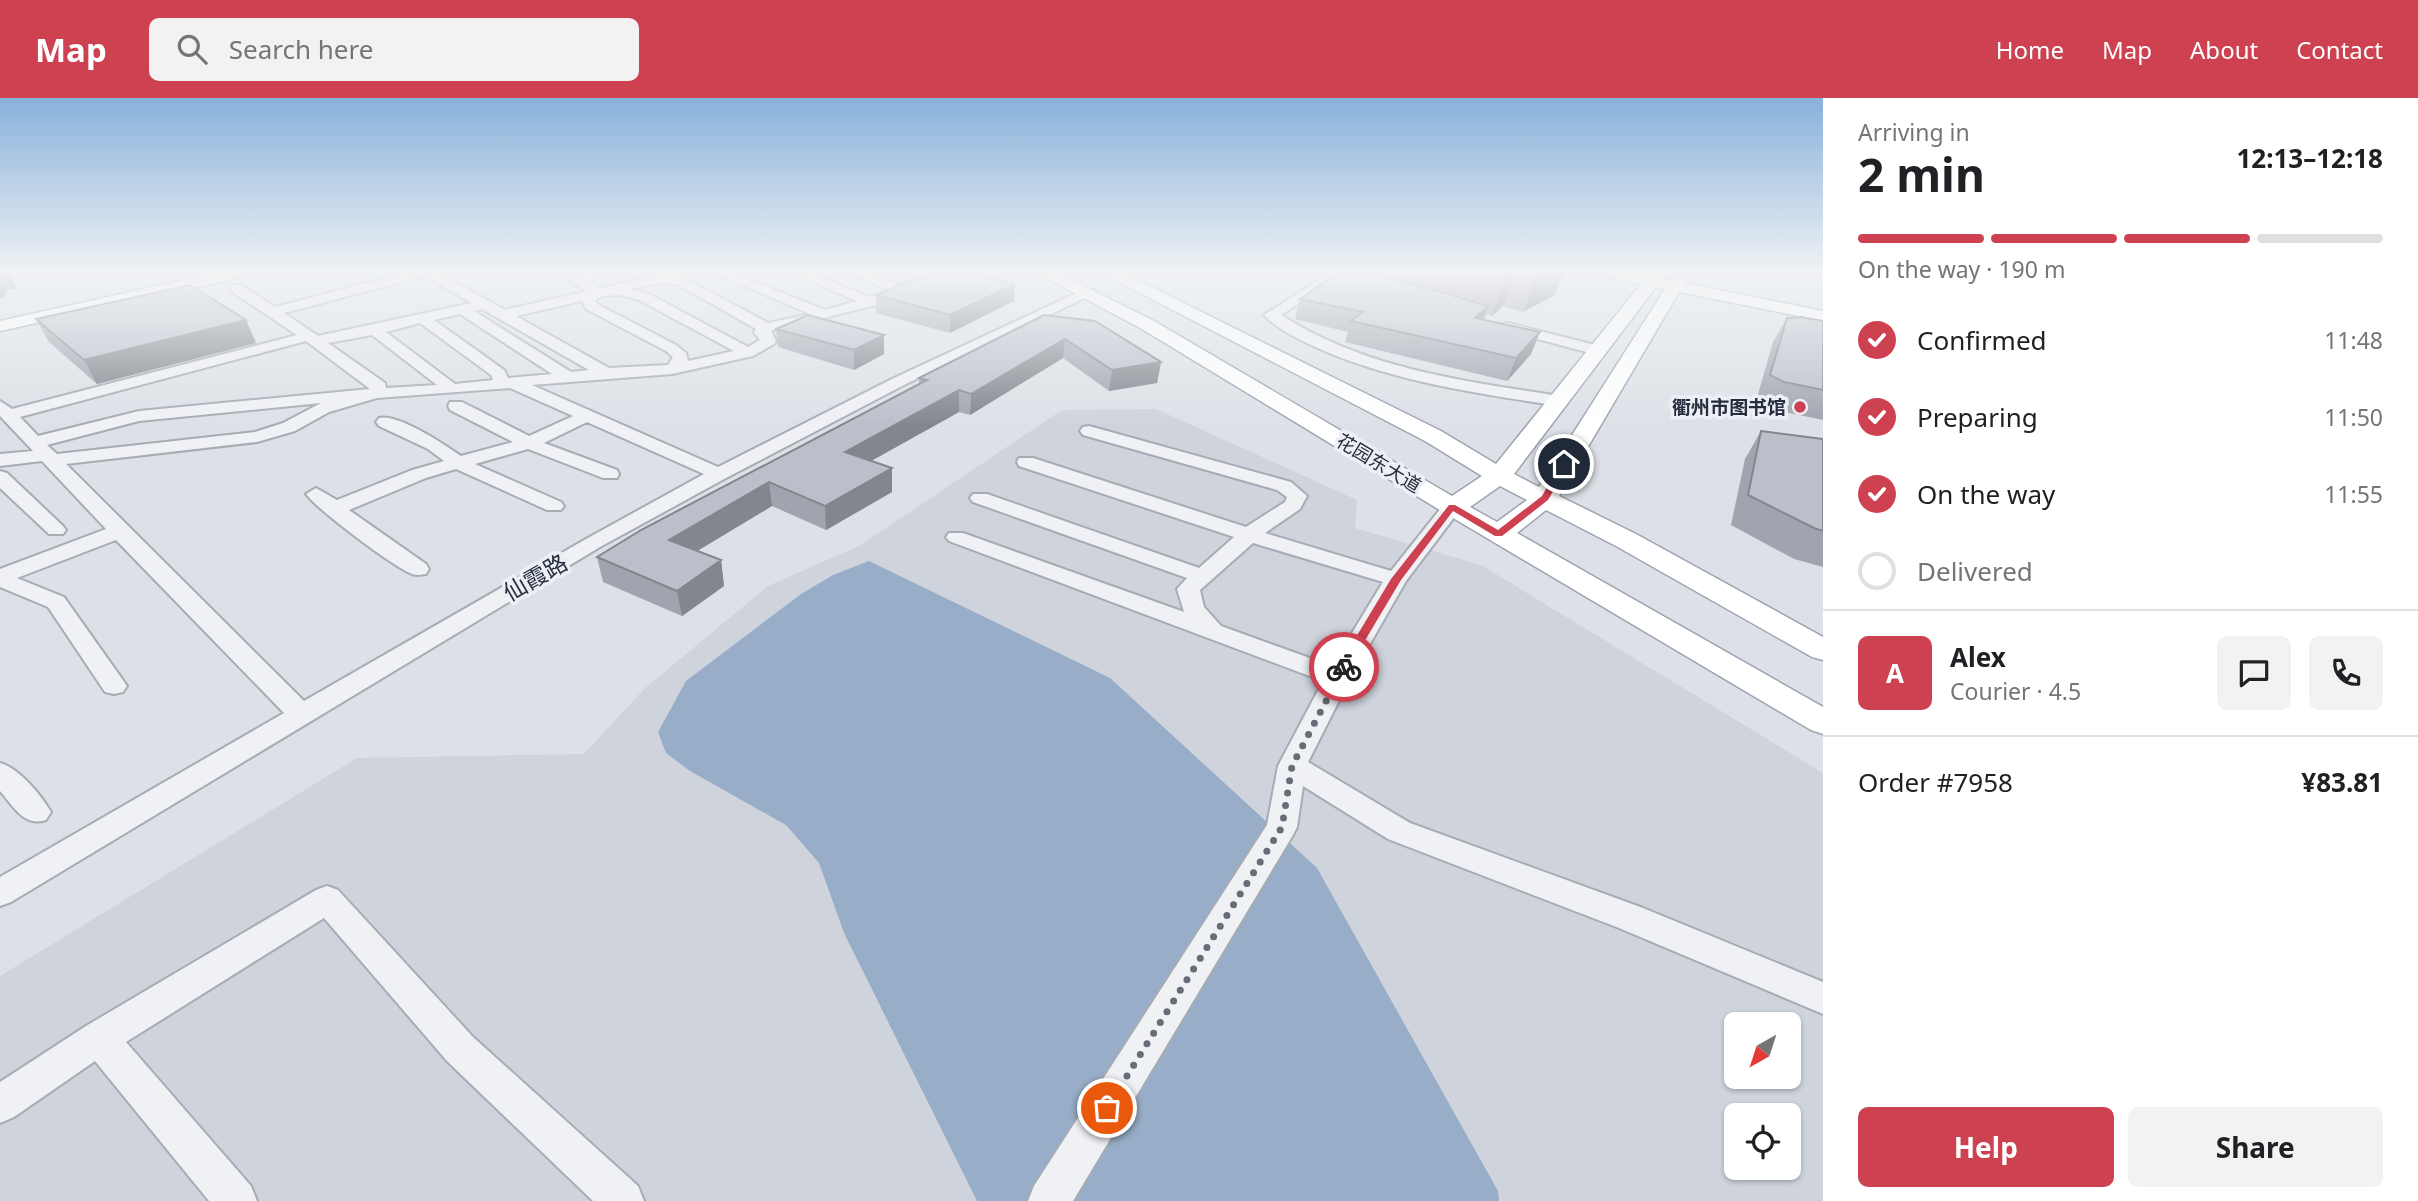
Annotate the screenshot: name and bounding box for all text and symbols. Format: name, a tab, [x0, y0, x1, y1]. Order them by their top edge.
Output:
search box	[149, 18, 639, 81]
text: Map	[35, 27, 107, 72]
icon: search	[173, 30, 211, 68]
text: Search here	[229, 31, 373, 67]
text: Home	[1996, 33, 2064, 66]
text: Map	[2102, 33, 2152, 66]
text: About	[2190, 33, 2258, 66]
text: Contact	[2296, 33, 2383, 66]
text: Arriving in	[1858, 116, 1970, 148]
text: 12:13–12:18	[2236, 140, 2383, 176]
text: 2 min	[1858, 143, 1985, 205]
text: On the way · 190 m	[1858, 253, 2065, 285]
icon: check	[1858, 321, 1896, 359]
text: Confirmed	[1917, 322, 2047, 358]
text: 11:48	[2324, 324, 2383, 356]
place label: 衢州市图书馆	[1672, 394, 1786, 420]
icon: check	[1858, 398, 1896, 436]
marker: 衢州市图书馆	[1792, 399, 1808, 415]
text: Preparing	[1917, 399, 2038, 435]
text: 11:50	[2324, 401, 2383, 433]
street label: 花园东大道	[1332, 427, 1426, 499]
pin	[1534, 434, 1594, 494]
icon: home	[1545, 445, 1583, 483]
icon: check	[1858, 475, 1896, 513]
text: On the way	[1917, 476, 2055, 512]
text: 11:55	[2324, 478, 2383, 510]
street label: 仙霞路	[497, 546, 573, 608]
text: Delivered	[1917, 553, 2033, 589]
courier	[1309, 632, 1379, 702]
button: chat	[2217, 636, 2291, 710]
button: phone	[2309, 636, 2383, 710]
text: Alex	[1950, 639, 2006, 675]
icon: bike	[1325, 648, 1363, 686]
text: A	[1886, 655, 1904, 691]
text: Courier · 4.5	[1950, 675, 2081, 707]
text: Order #7958	[1858, 764, 2013, 800]
text: ¥83.81	[2301, 764, 2383, 800]
north arrow	[1724, 1012, 1801, 1088]
map controls	[1724, 1012, 1801, 1180]
pin	[1077, 1078, 1137, 1138]
icon: bag	[1088, 1089, 1126, 1127]
button: locate	[1724, 1103, 1801, 1180]
button: Help	[1858, 1107, 2114, 1187]
button: Share	[2128, 1107, 2383, 1187]

